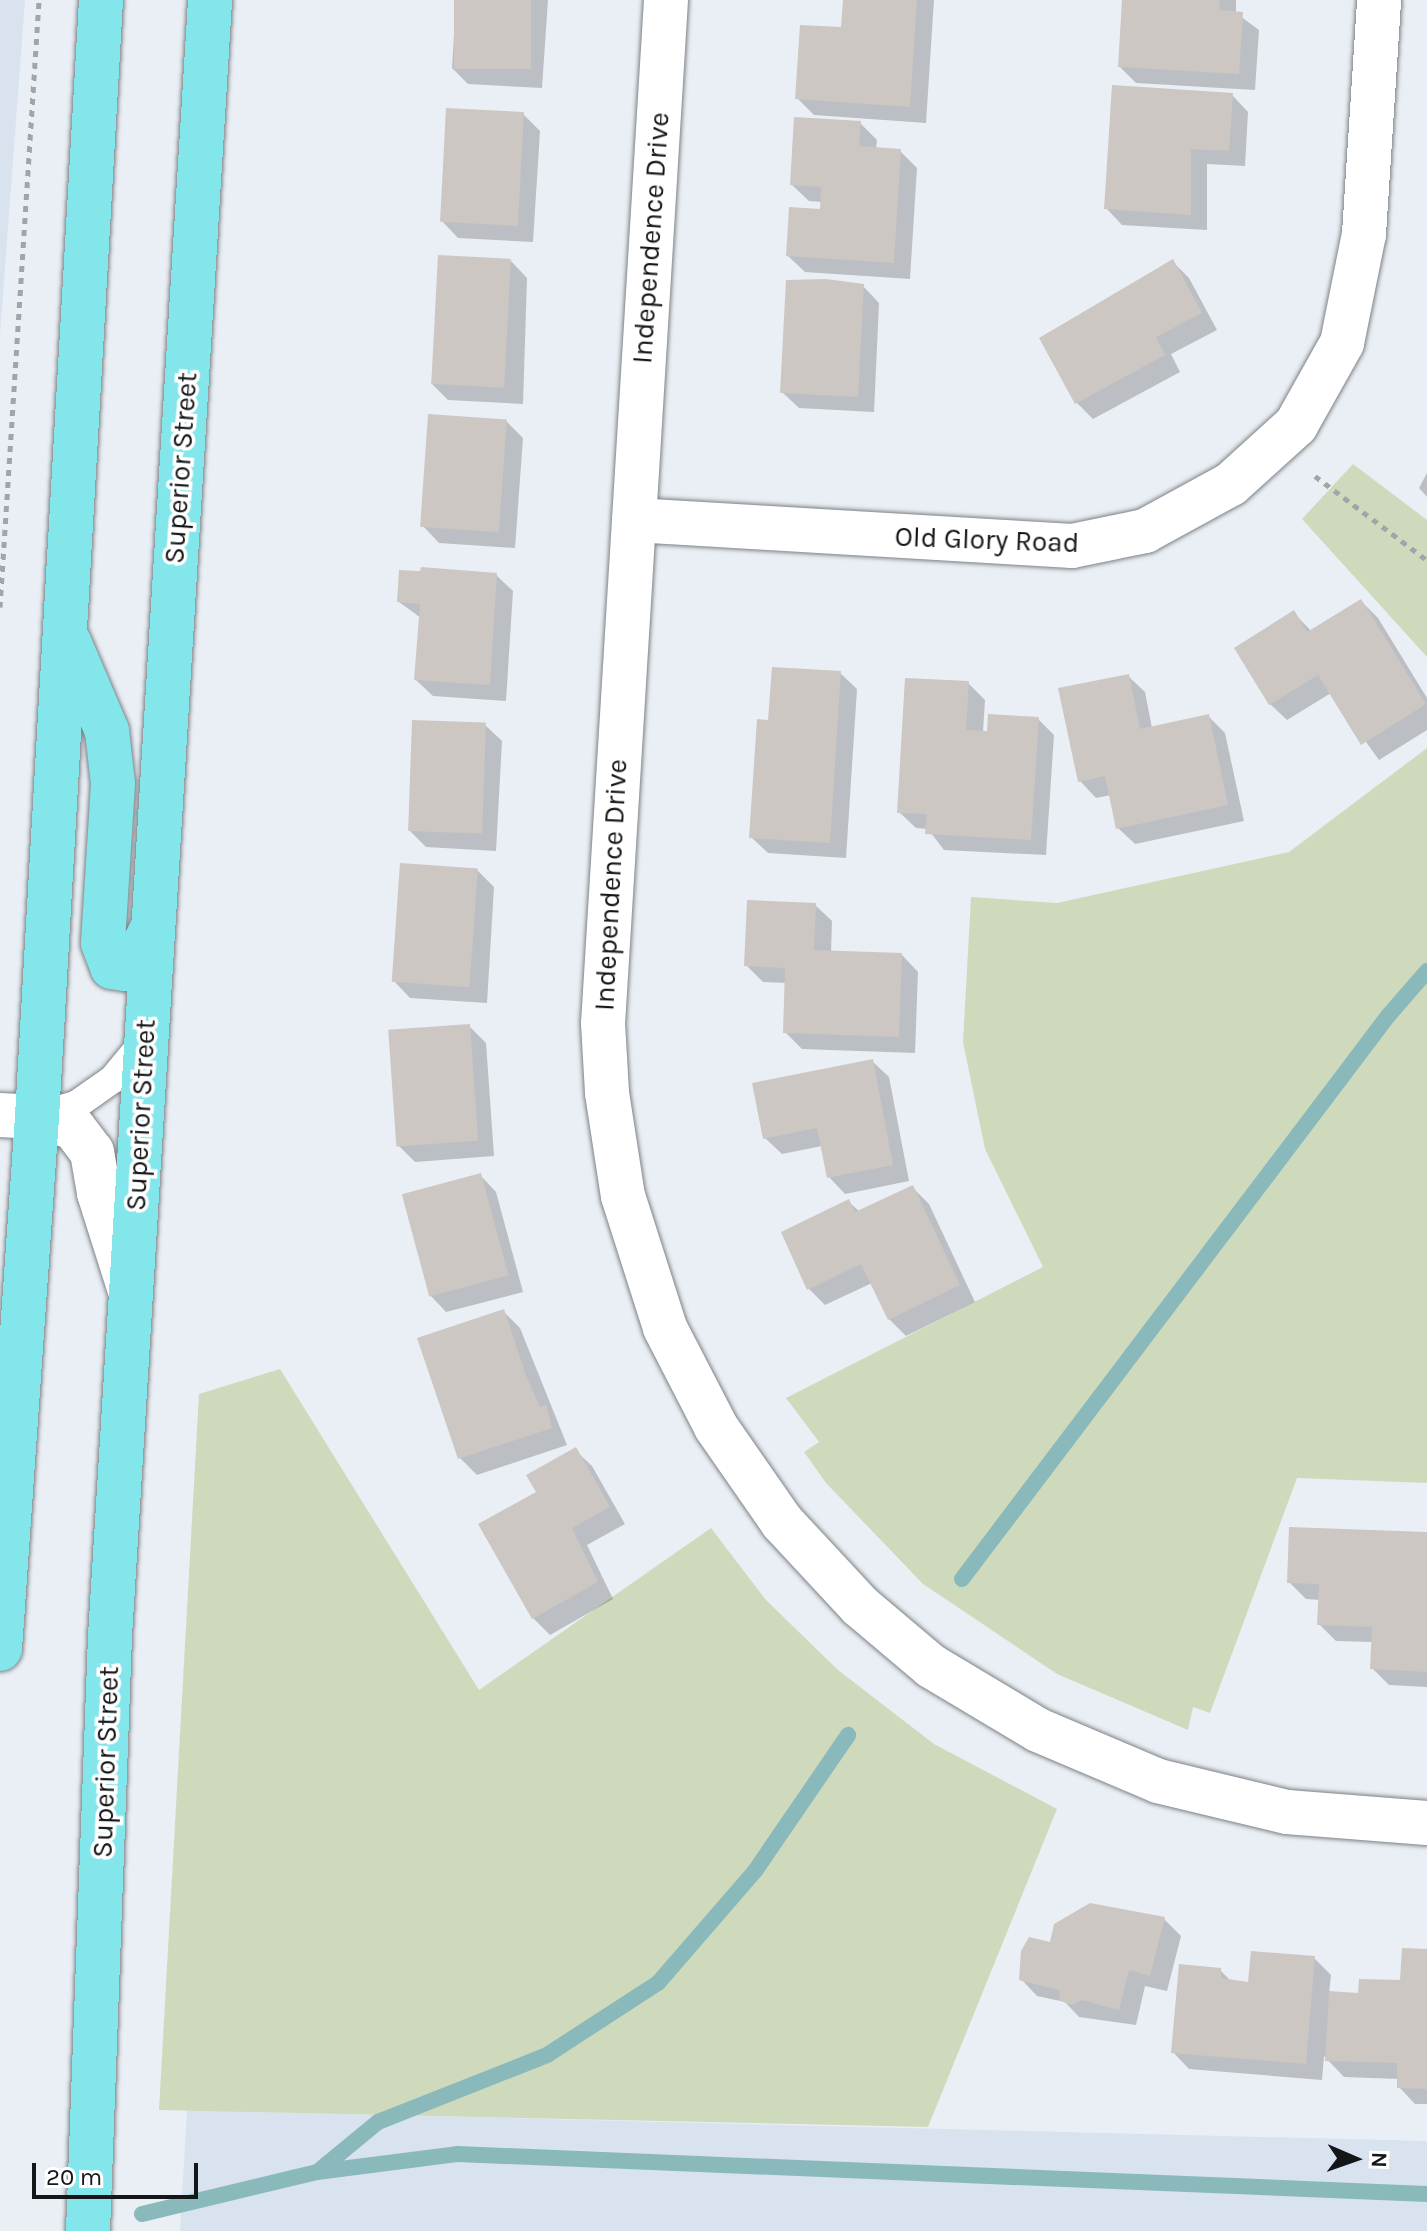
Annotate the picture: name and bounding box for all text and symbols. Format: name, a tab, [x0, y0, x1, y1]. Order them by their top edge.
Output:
street label: Independence Drive	[625, 111, 677, 365]
street label: Superior Street	[158, 371, 204, 565]
street label: Old Glory Road	[894, 520, 1080, 560]
street label: Independence Drive	[588, 758, 634, 1012]
street label: Superior Street	[119, 1018, 163, 1212]
street label: Superior Street	[86, 1665, 126, 1859]
north arrow	[1315, 2119, 1395, 2199]
scale bar	[36, 2147, 202, 2197]
text: N	[1366, 2151, 1392, 2168]
text: 20 m	[46, 2163, 102, 2191]

